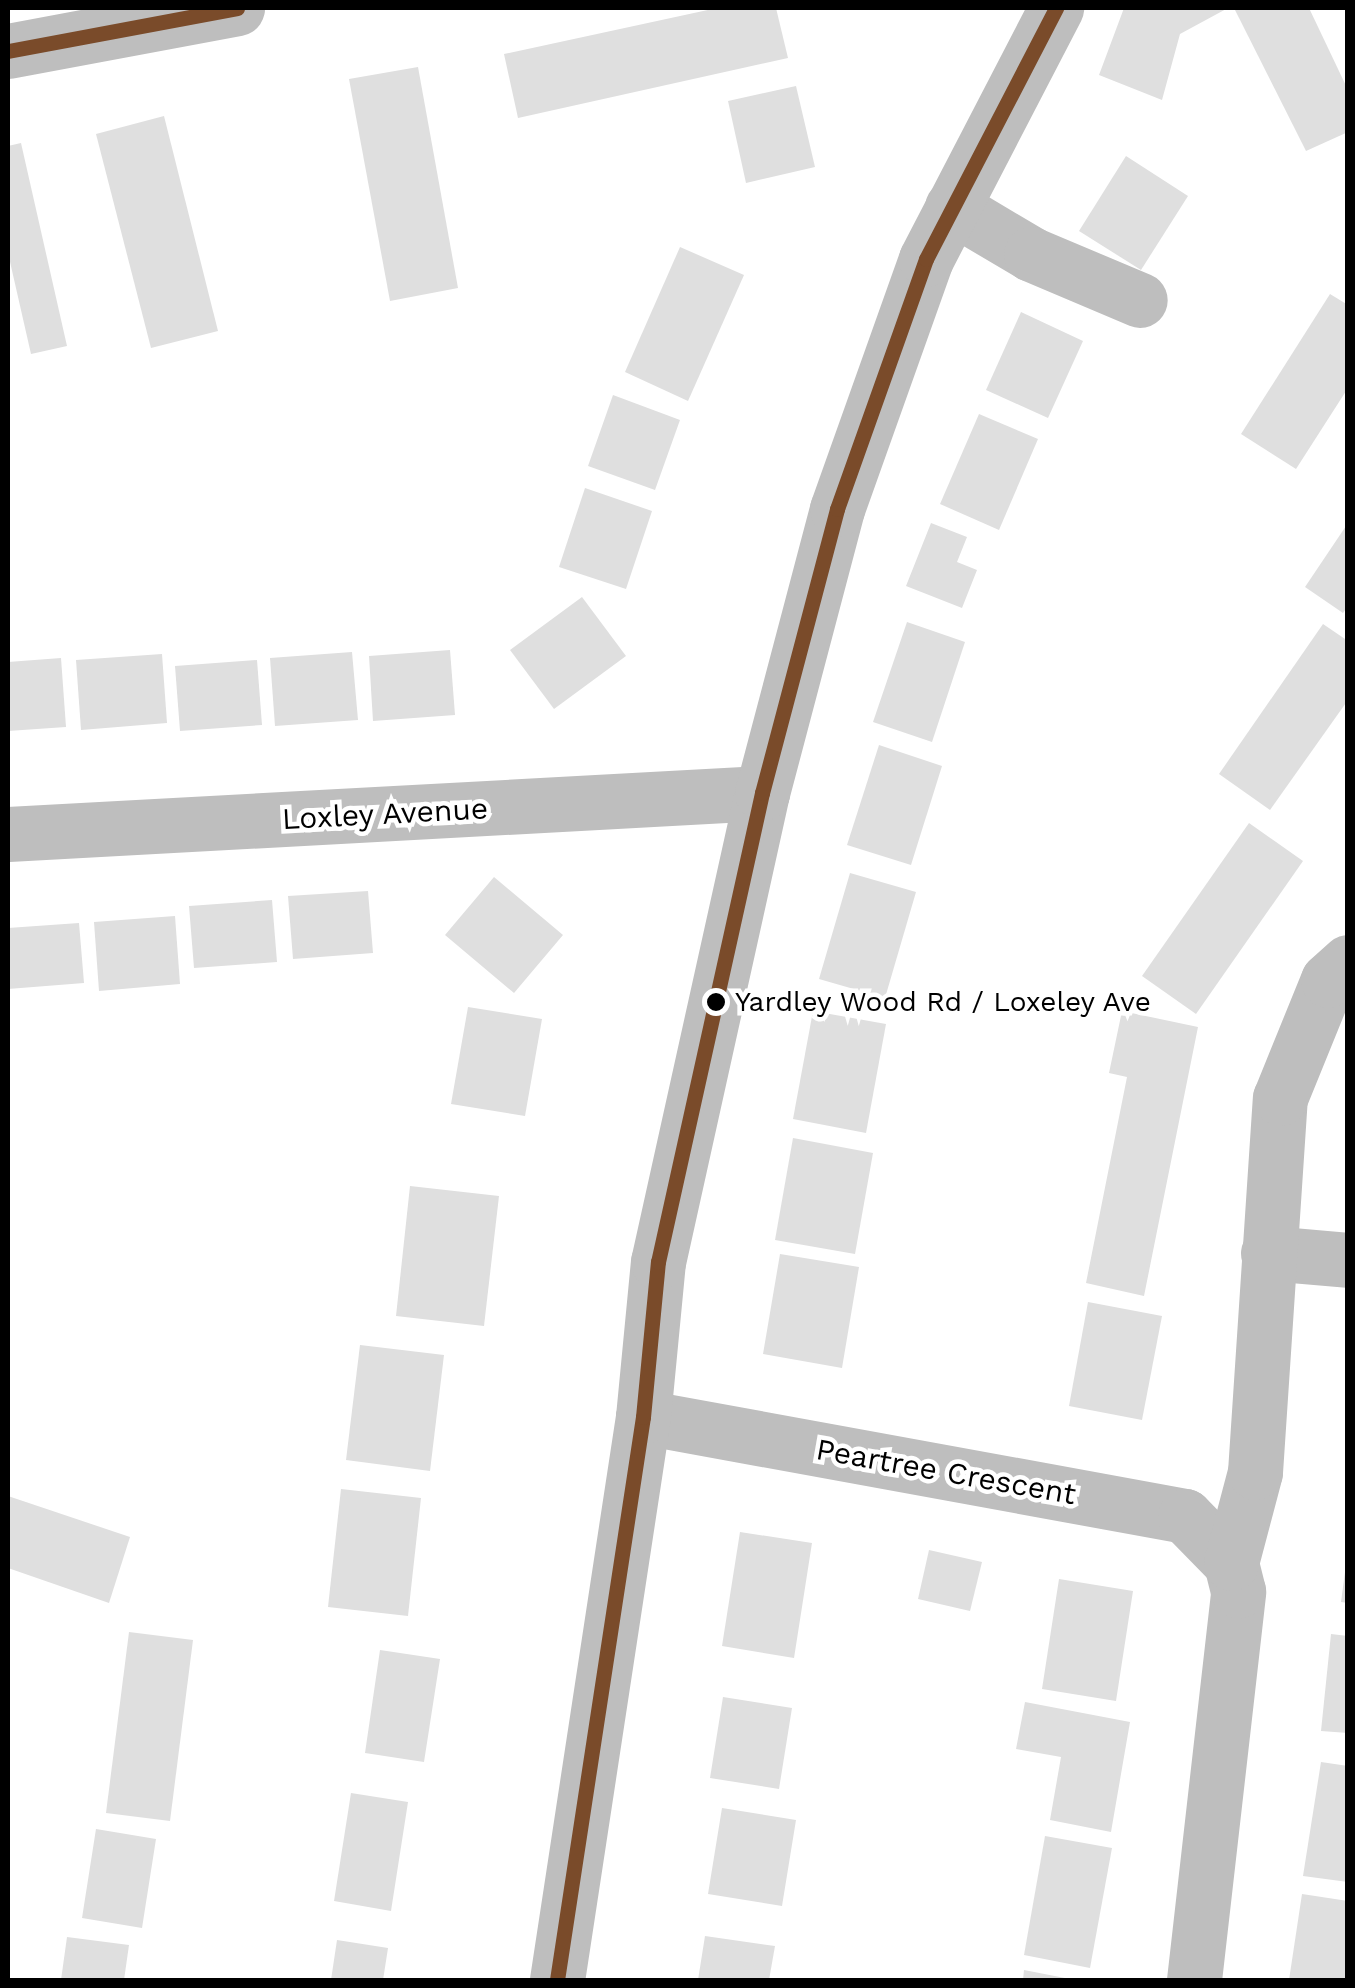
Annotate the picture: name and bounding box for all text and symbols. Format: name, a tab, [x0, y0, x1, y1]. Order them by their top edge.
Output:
street label: Loxley Avenue	[280, 791, 490, 837]
place label: Yardley Wood Rd / Loxeley Ave	[735, 985, 1154, 1019]
marker: Yardley Wood Rd / Loxeley Ave	[706, 992, 726, 1012]
street label: Peartree Crescent	[813, 1431, 1079, 1513]

